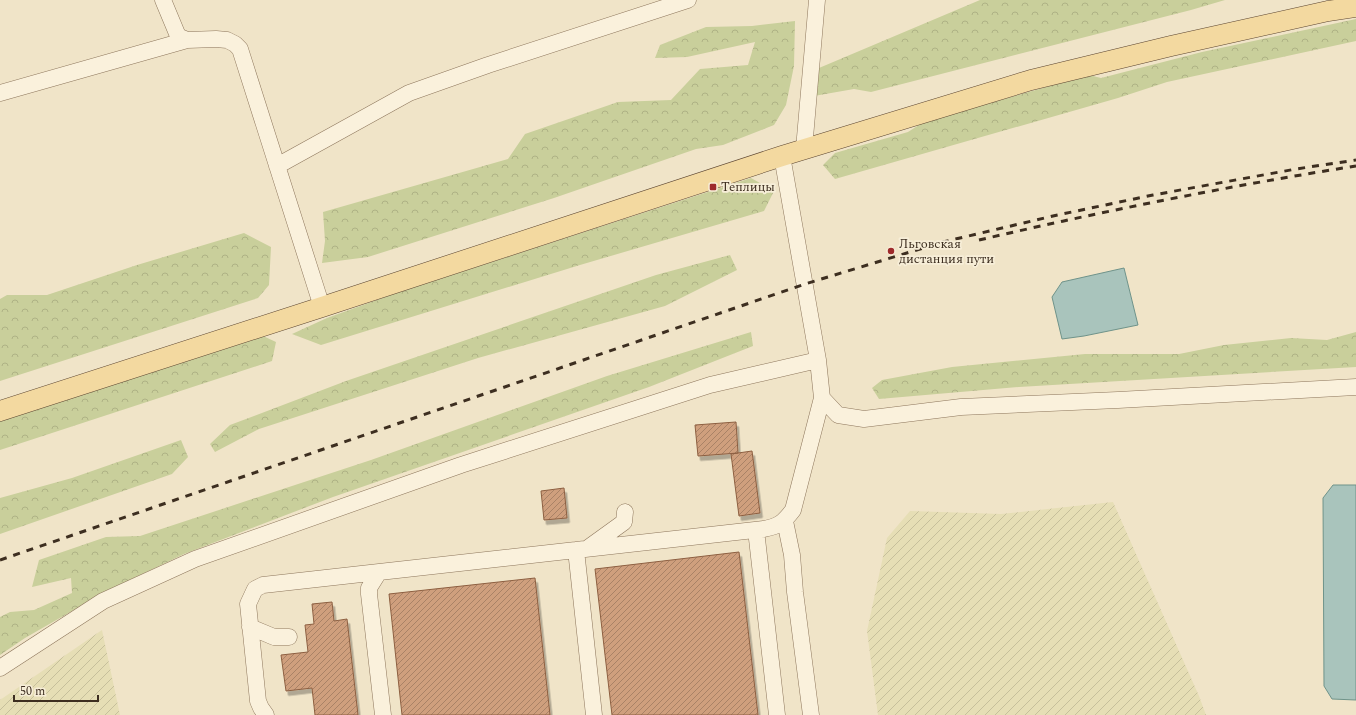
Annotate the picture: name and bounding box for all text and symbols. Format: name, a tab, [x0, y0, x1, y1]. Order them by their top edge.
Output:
place label: Теплицы	[721, 177, 775, 197]
marker: Теплицы	[708, 182, 718, 192]
place label: Льговская дистанция пути	[899, 234, 994, 269]
marker: Льговская дистанция пути	[886, 246, 896, 256]
scale bar	[14, 677, 98, 703]
text: 50 m	[20, 682, 45, 701]

